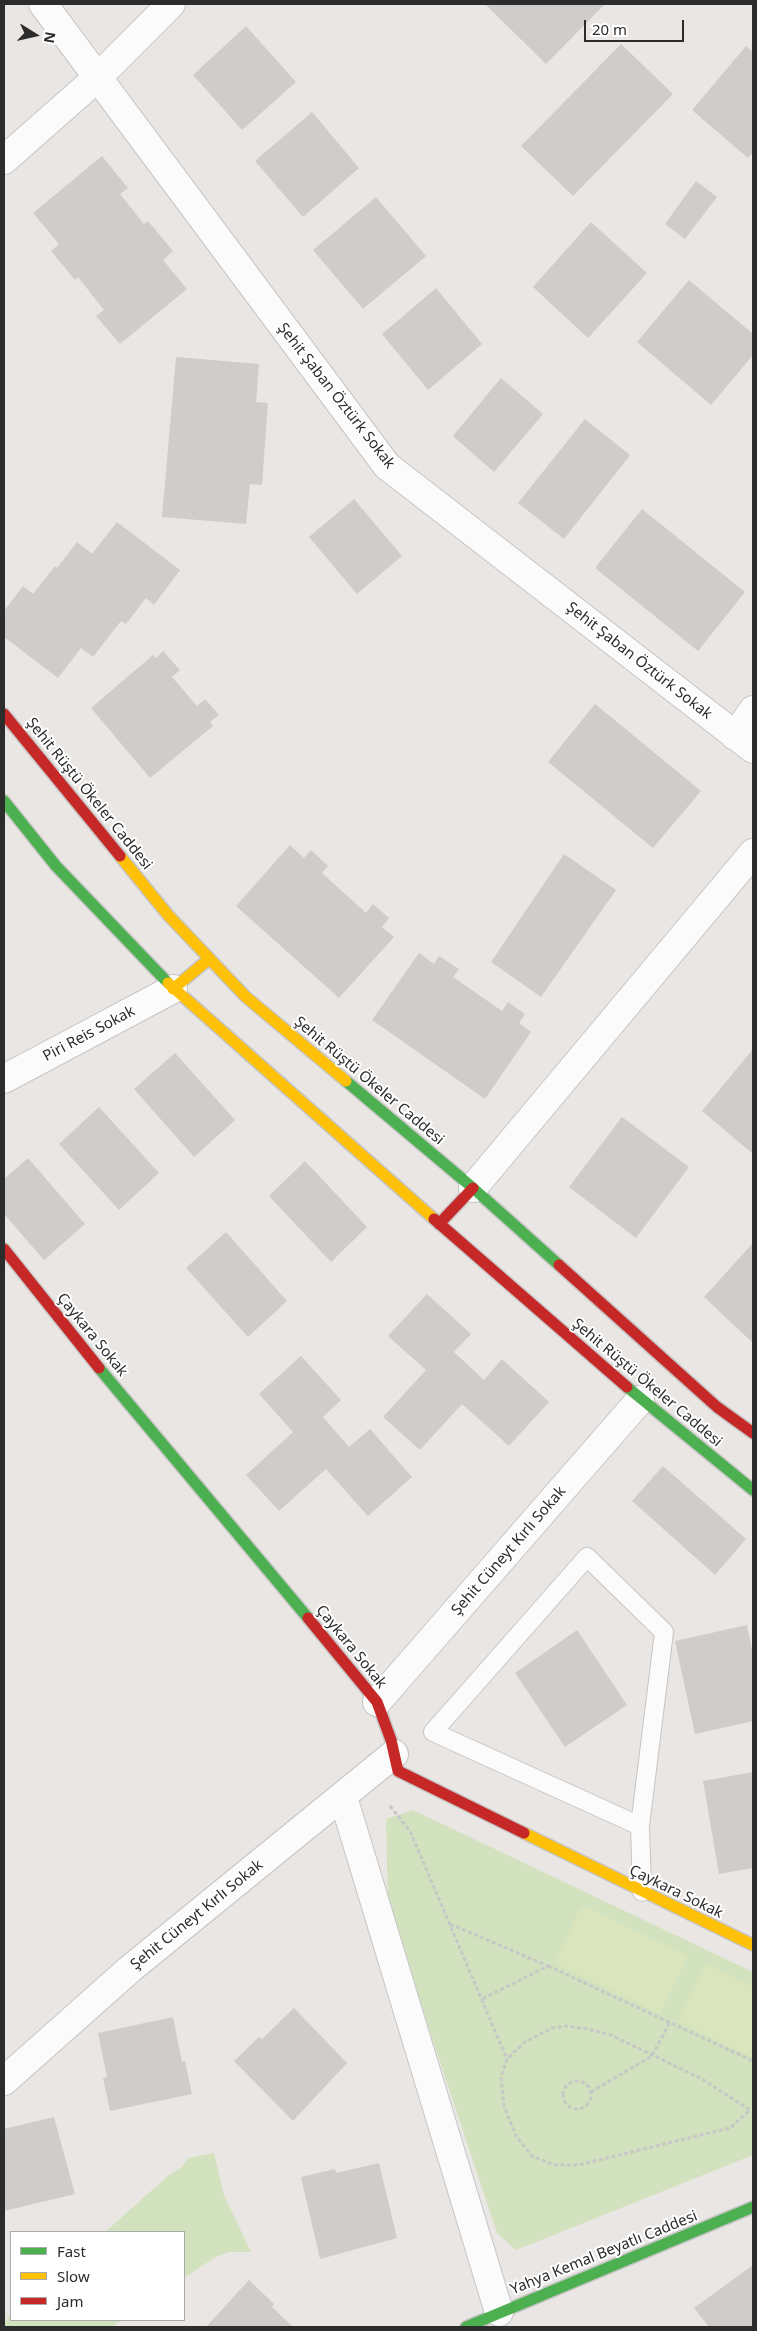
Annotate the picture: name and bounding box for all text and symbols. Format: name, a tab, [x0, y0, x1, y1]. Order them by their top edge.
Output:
north arrow	[10, 10, 60, 60]
scale bar	[587, 10, 687, 42]
text: 20 m	[592, 19, 627, 39]
text: N	[40, 30, 61, 45]
street label: Şehit Şaban Öztürk Sokak	[274, 320, 398, 472]
street label: Şehit Şaban Öztürk Sokak	[563, 599, 715, 723]
street label: Şehit Rüştü Ökeler Caddesi	[22, 715, 156, 873]
street label: Piri Reis Sokak	[40, 1002, 138, 1066]
street label: Şehit Rüştü Ökeler Caddesi	[290, 1013, 448, 1149]
street label: Çaykara Sokak	[53, 1290, 131, 1380]
street label: Şehit Rüştü Ökeler Caddesi	[568, 1315, 726, 1451]
street label: Şehit Cüneyt Kırlı Sokak	[448, 1483, 570, 1619]
street label: Çaykara Sokak	[312, 1602, 390, 1692]
street label: Şehit Cüneyt Kırlı Sokak	[127, 1856, 267, 1974]
street label: Çaykara Sokak	[626, 1862, 726, 1922]
street label: Yahya Kemal Beyatlı Caddesi	[508, 2207, 700, 2299]
legend	[10, 2231, 185, 2321]
text: Fast	[57, 2241, 86, 2261]
text: Slow	[57, 2266, 90, 2286]
text: Jam	[57, 2291, 84, 2311]

